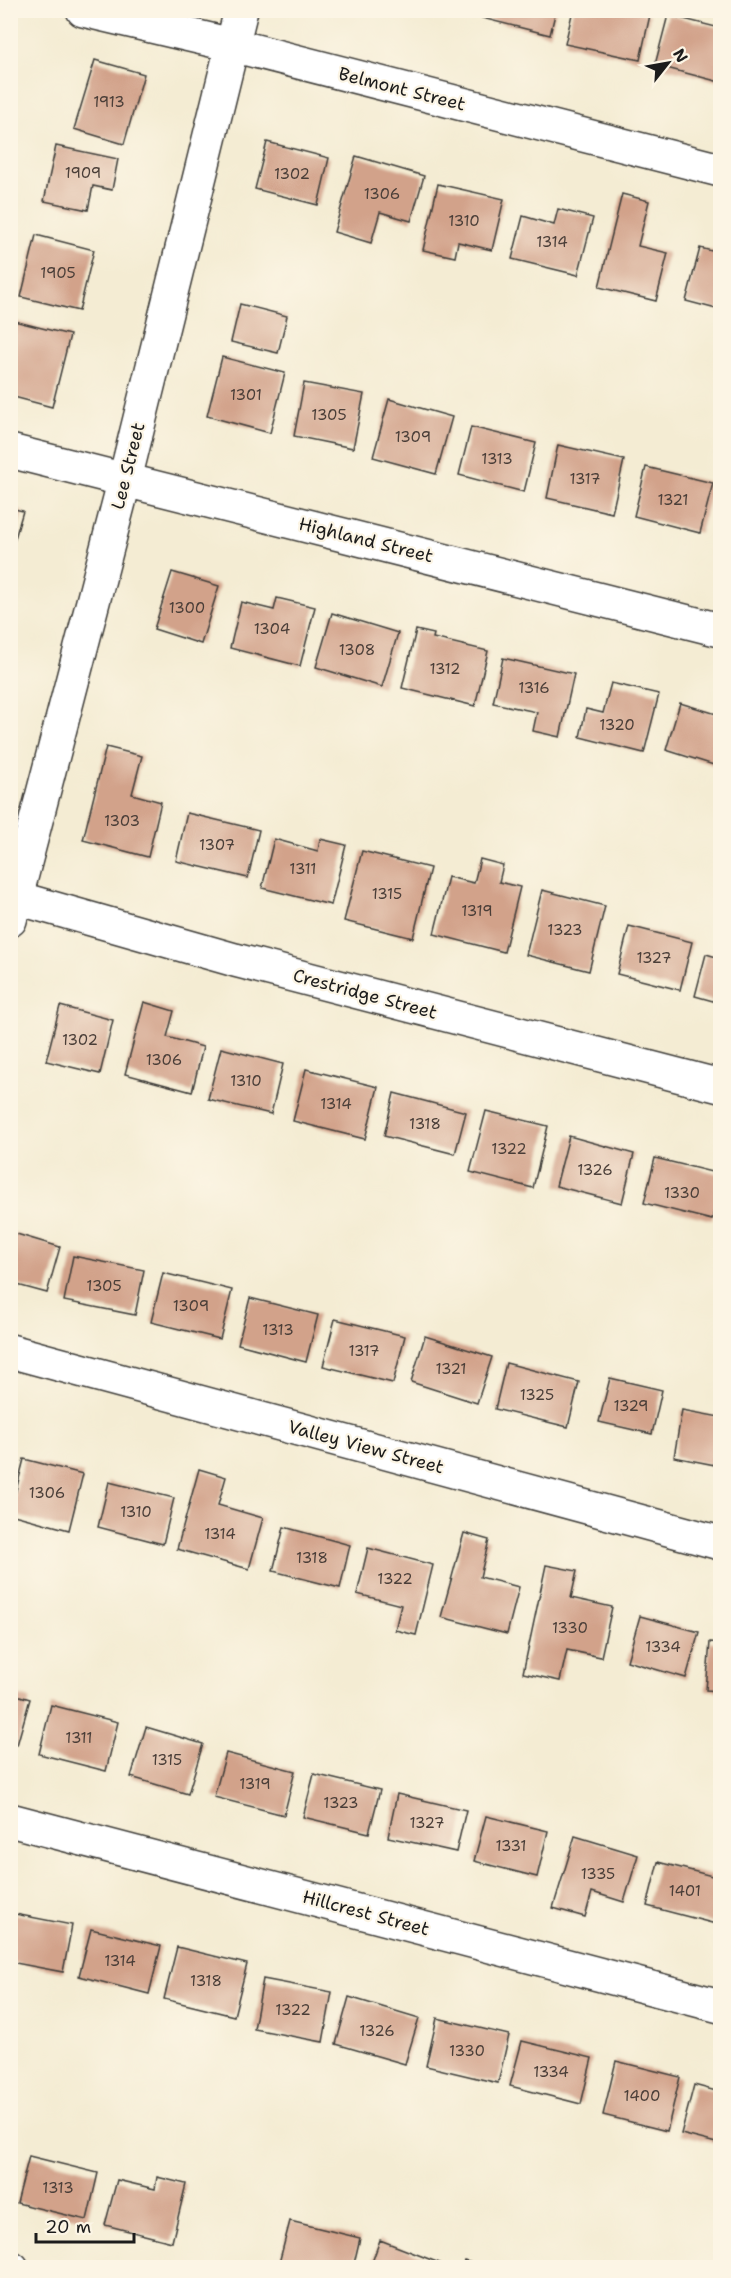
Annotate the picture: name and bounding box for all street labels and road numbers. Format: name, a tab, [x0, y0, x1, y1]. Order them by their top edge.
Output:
street label: Belmont Street	[336, 62, 468, 116]
street label: Lee Street	[106, 420, 150, 512]
street label: Highland Street	[296, 512, 436, 568]
street label: Crestridge Street	[290, 963, 440, 1025]
street label: Valley View Street	[285, 1415, 447, 1479]
street label: Hillcrest Street	[300, 1885, 432, 1941]

